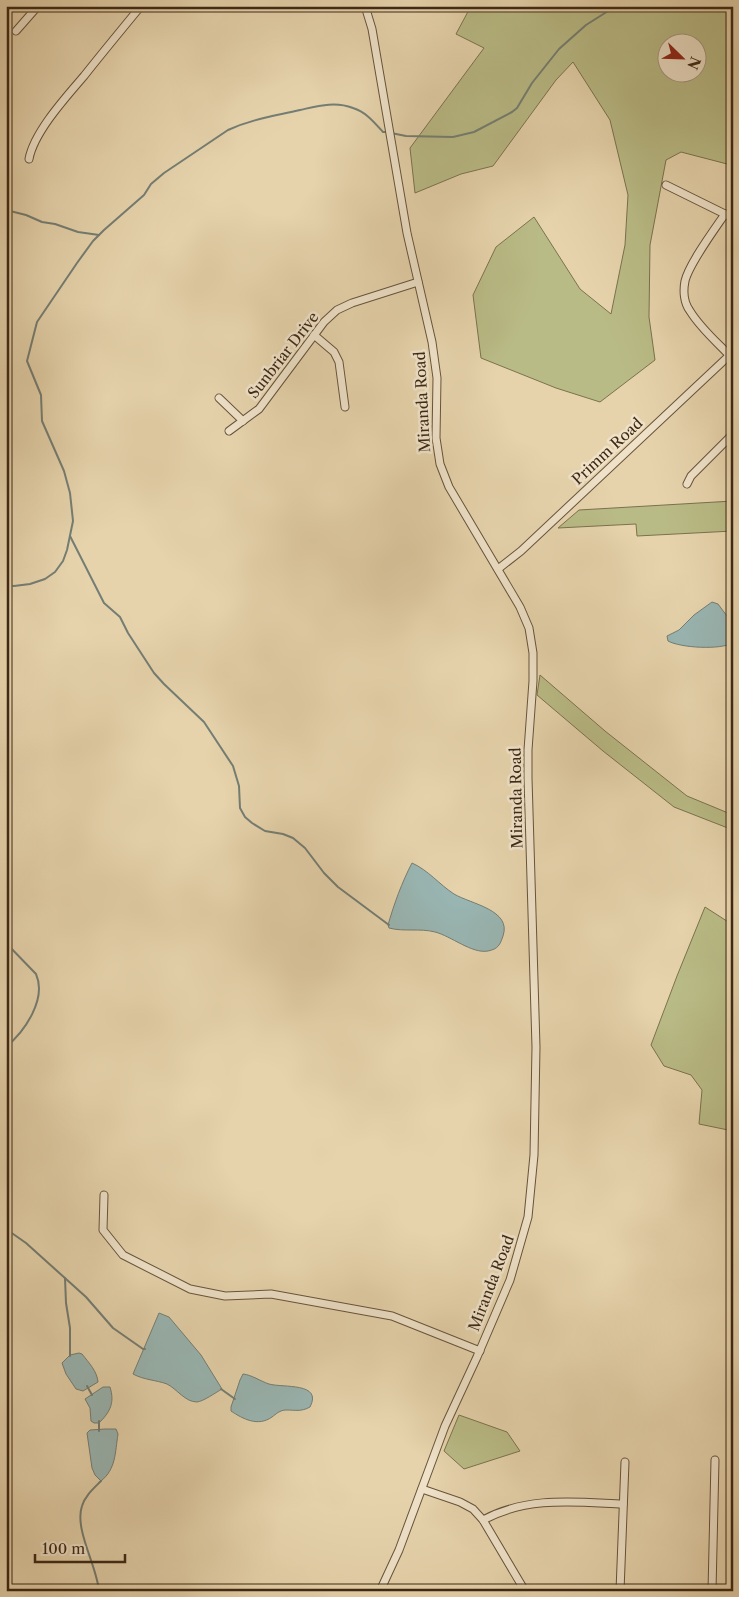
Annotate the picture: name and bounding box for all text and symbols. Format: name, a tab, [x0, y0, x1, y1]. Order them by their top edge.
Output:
north arrow	[656, 32, 706, 82]
text: N	[683, 54, 705, 72]
street label: Sunbriar Drive	[243, 308, 323, 402]
street label: Miranda Road	[410, 351, 434, 453]
street label: Primm Road	[568, 413, 646, 489]
street label: Miranda Road	[506, 747, 526, 849]
street label: Miranda Road	[464, 1232, 518, 1334]
scale bar	[35, 1532, 125, 1564]
text: 100 m	[42, 1539, 85, 1558]

